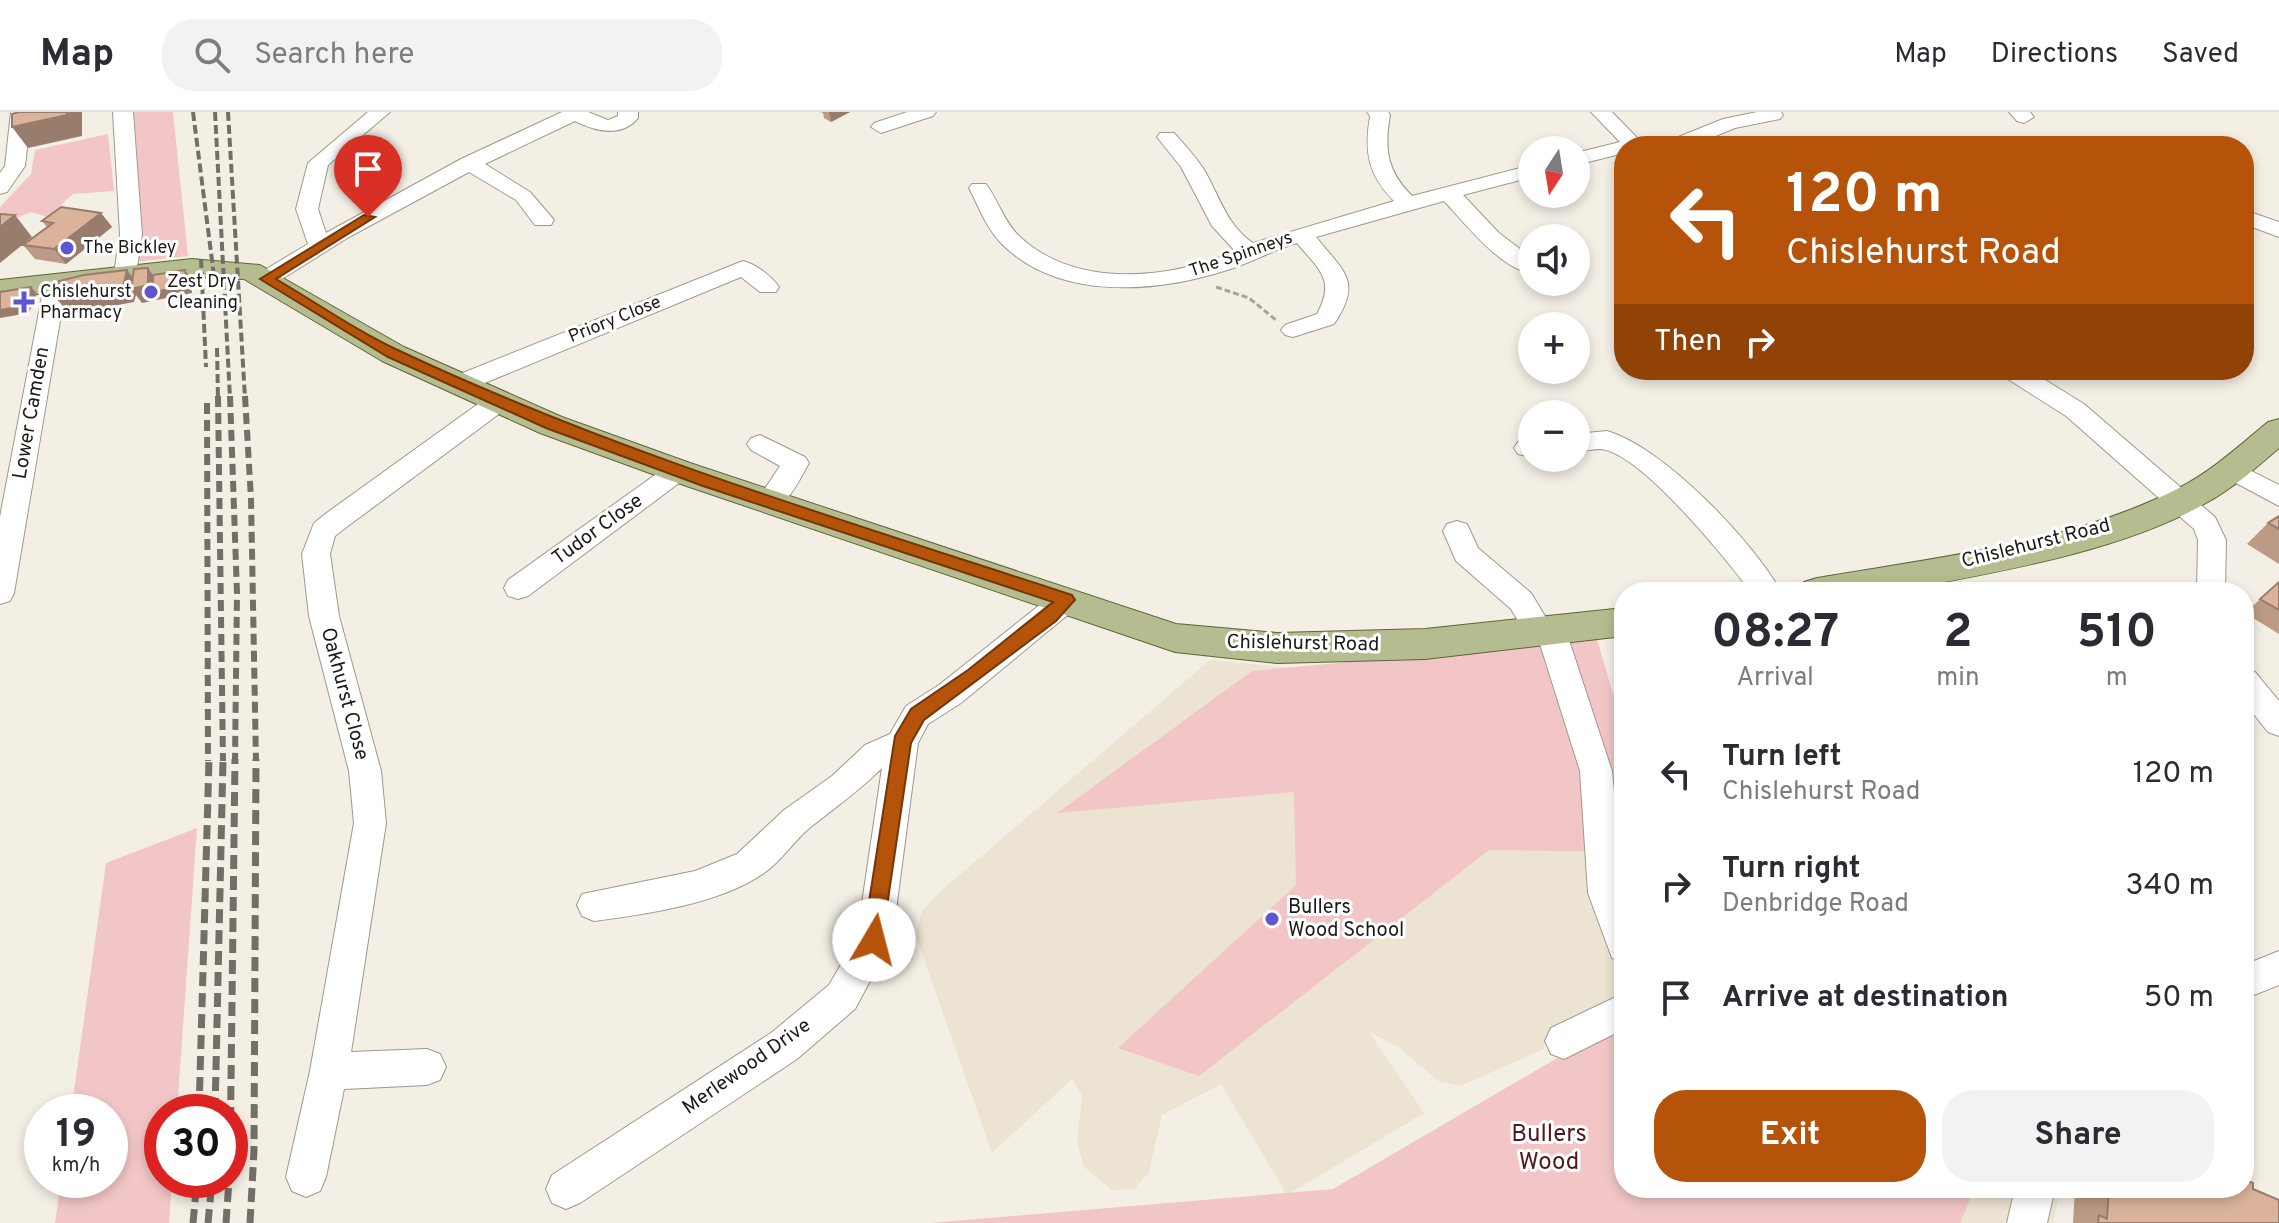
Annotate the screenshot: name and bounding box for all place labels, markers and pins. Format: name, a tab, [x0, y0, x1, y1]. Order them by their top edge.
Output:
pin	[334, 135, 402, 217]
place label: The Bickley	[83, 237, 176, 260]
marker: The Bickley	[58, 239, 76, 257]
place label: Zest Dry Cleaning	[167, 271, 238, 315]
place label: Chislehurst Pharmacy	[40, 281, 131, 325]
marker: Zest Dry Cleaning	[142, 283, 160, 301]
marker: Chislehurst Pharmacy	[15, 293, 33, 311]
place label: Bullers Wood School	[1288, 895, 1404, 944]
marker: Bullers Wood School	[1263, 910, 1281, 928]

